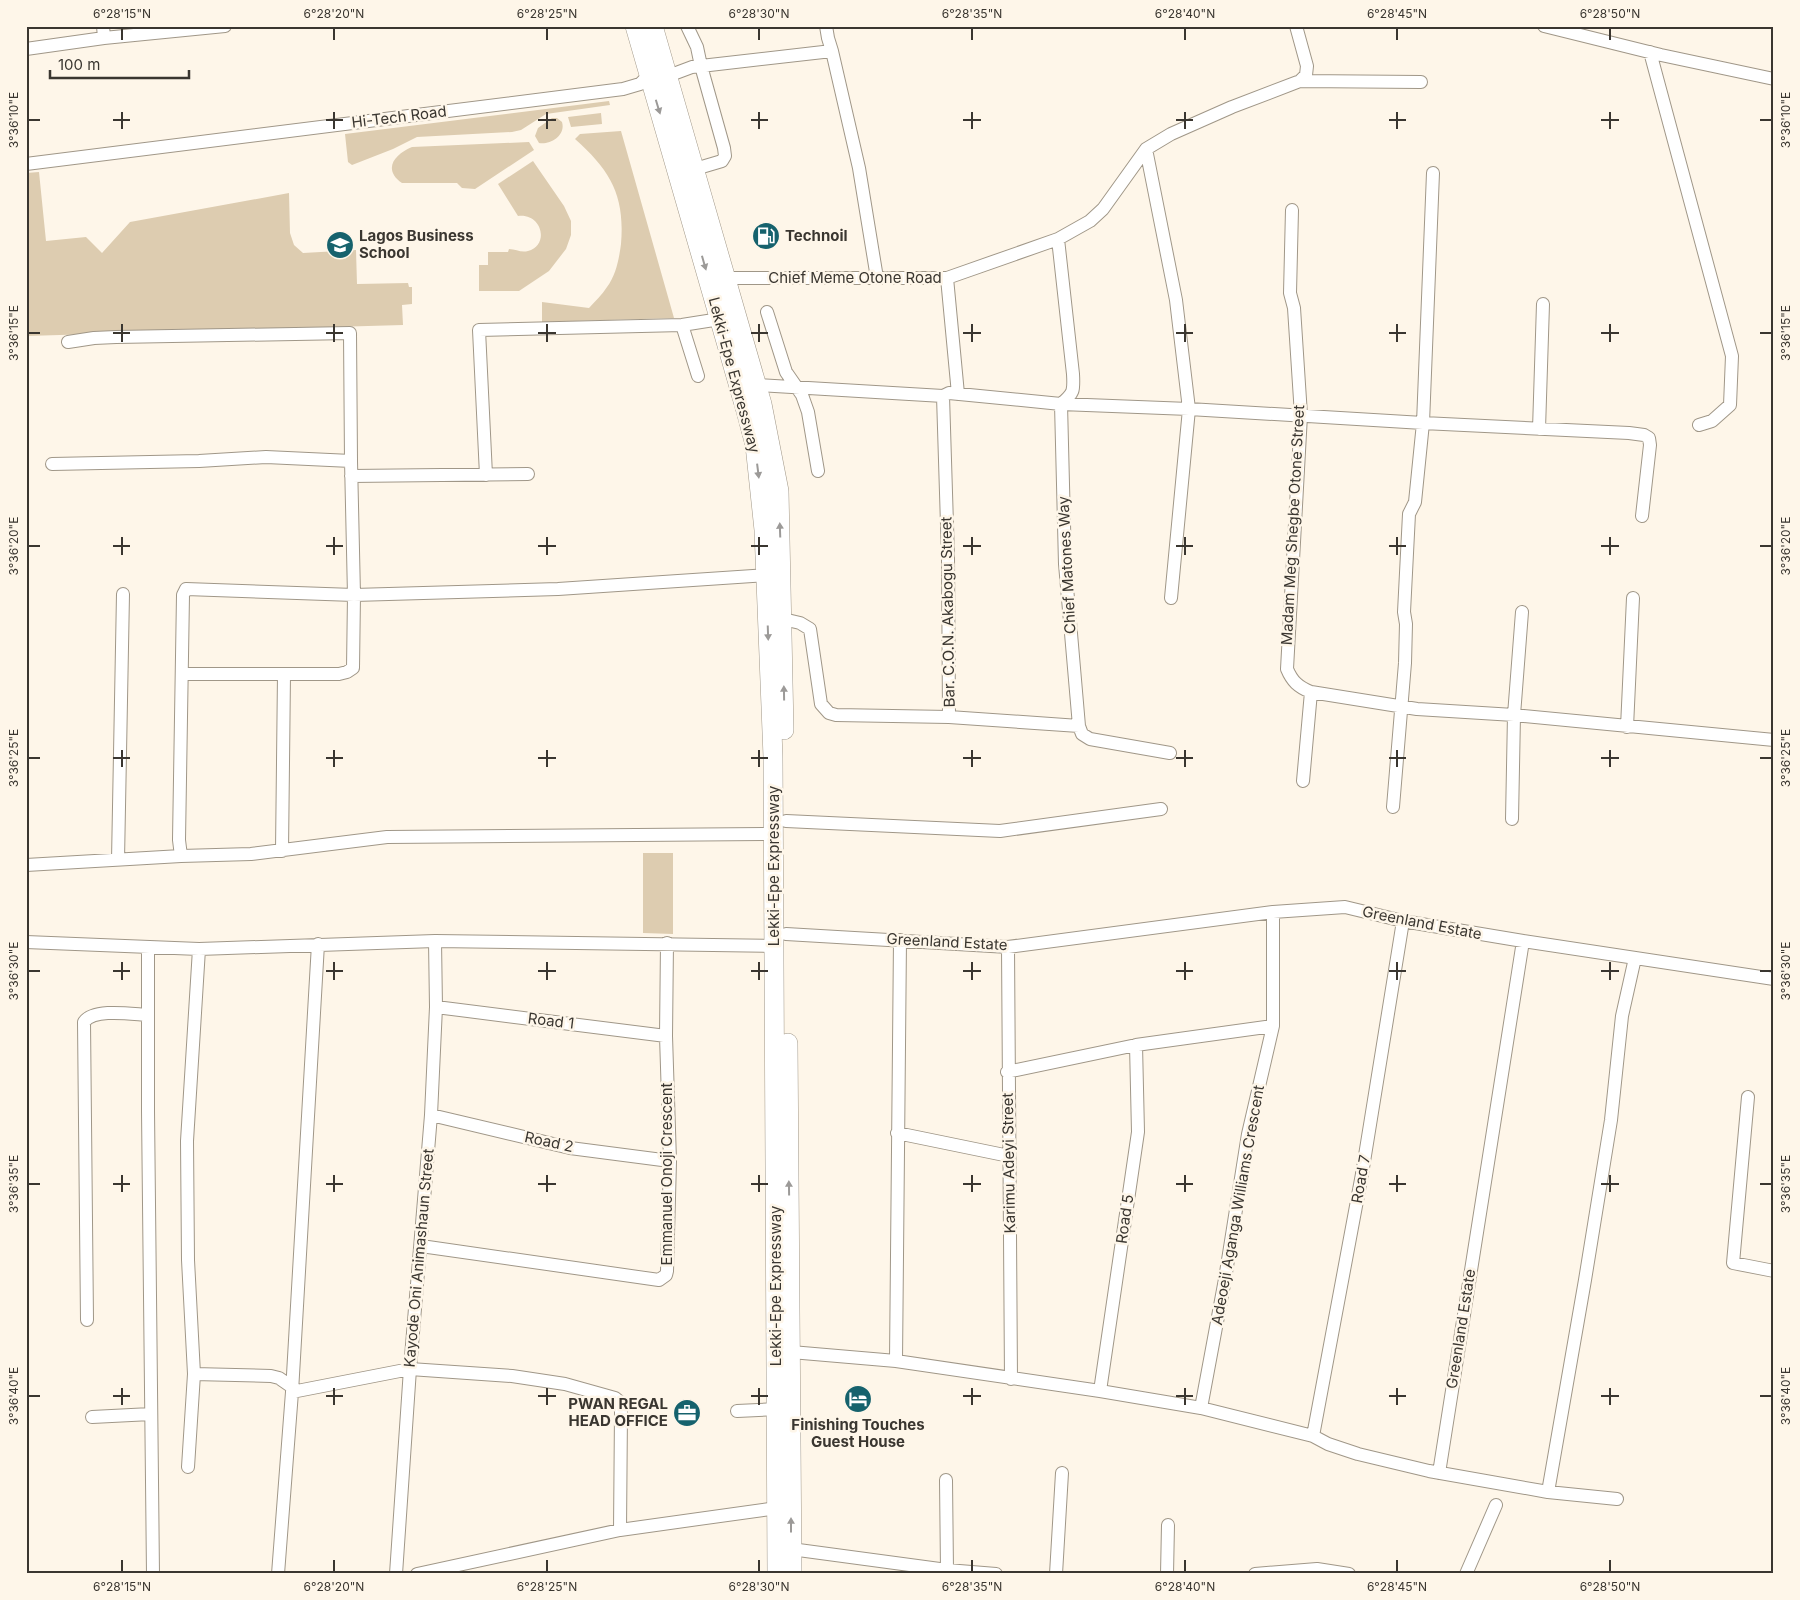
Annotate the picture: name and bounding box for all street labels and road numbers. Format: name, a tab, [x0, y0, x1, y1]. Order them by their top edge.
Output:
street label: Hi-Tech Road	[350, 101, 448, 132]
street label: Chief Meme Otone Road	[768, 268, 942, 287]
street label: Lekki-Epe Expressway	[705, 295, 765, 455]
street label: Madam Meg Shegbe Otone Street	[1277, 404, 1308, 646]
street label: Chief Matones Way	[1053, 495, 1080, 634]
street label: Bar. C.O.N. Akabogu Street	[936, 516, 959, 708]
street label: Lekki-Epe Expressway	[764, 785, 783, 946]
street label: Greenland Estate	[1361, 902, 1483, 943]
street label: Greenland Estate	[886, 929, 1008, 954]
street label: Road 1	[527, 1008, 575, 1033]
street label: Emmanuel Onoji Crescent	[657, 1082, 676, 1265]
street label: Adeoeji Aganga Williams Crescent	[1207, 1083, 1268, 1326]
street label: Karimu Adeyi Street	[998, 1092, 1019, 1234]
street label: Road 2	[523, 1127, 575, 1156]
street label: Kayode Oni Animashaun Street	[399, 1148, 438, 1368]
street label: Road 7	[1347, 1153, 1374, 1205]
street label: Road 5	[1112, 1193, 1137, 1245]
street label: Lekki-Epe Expressway	[766, 1205, 785, 1366]
street label: Greenland Estate	[1442, 1268, 1479, 1390]

